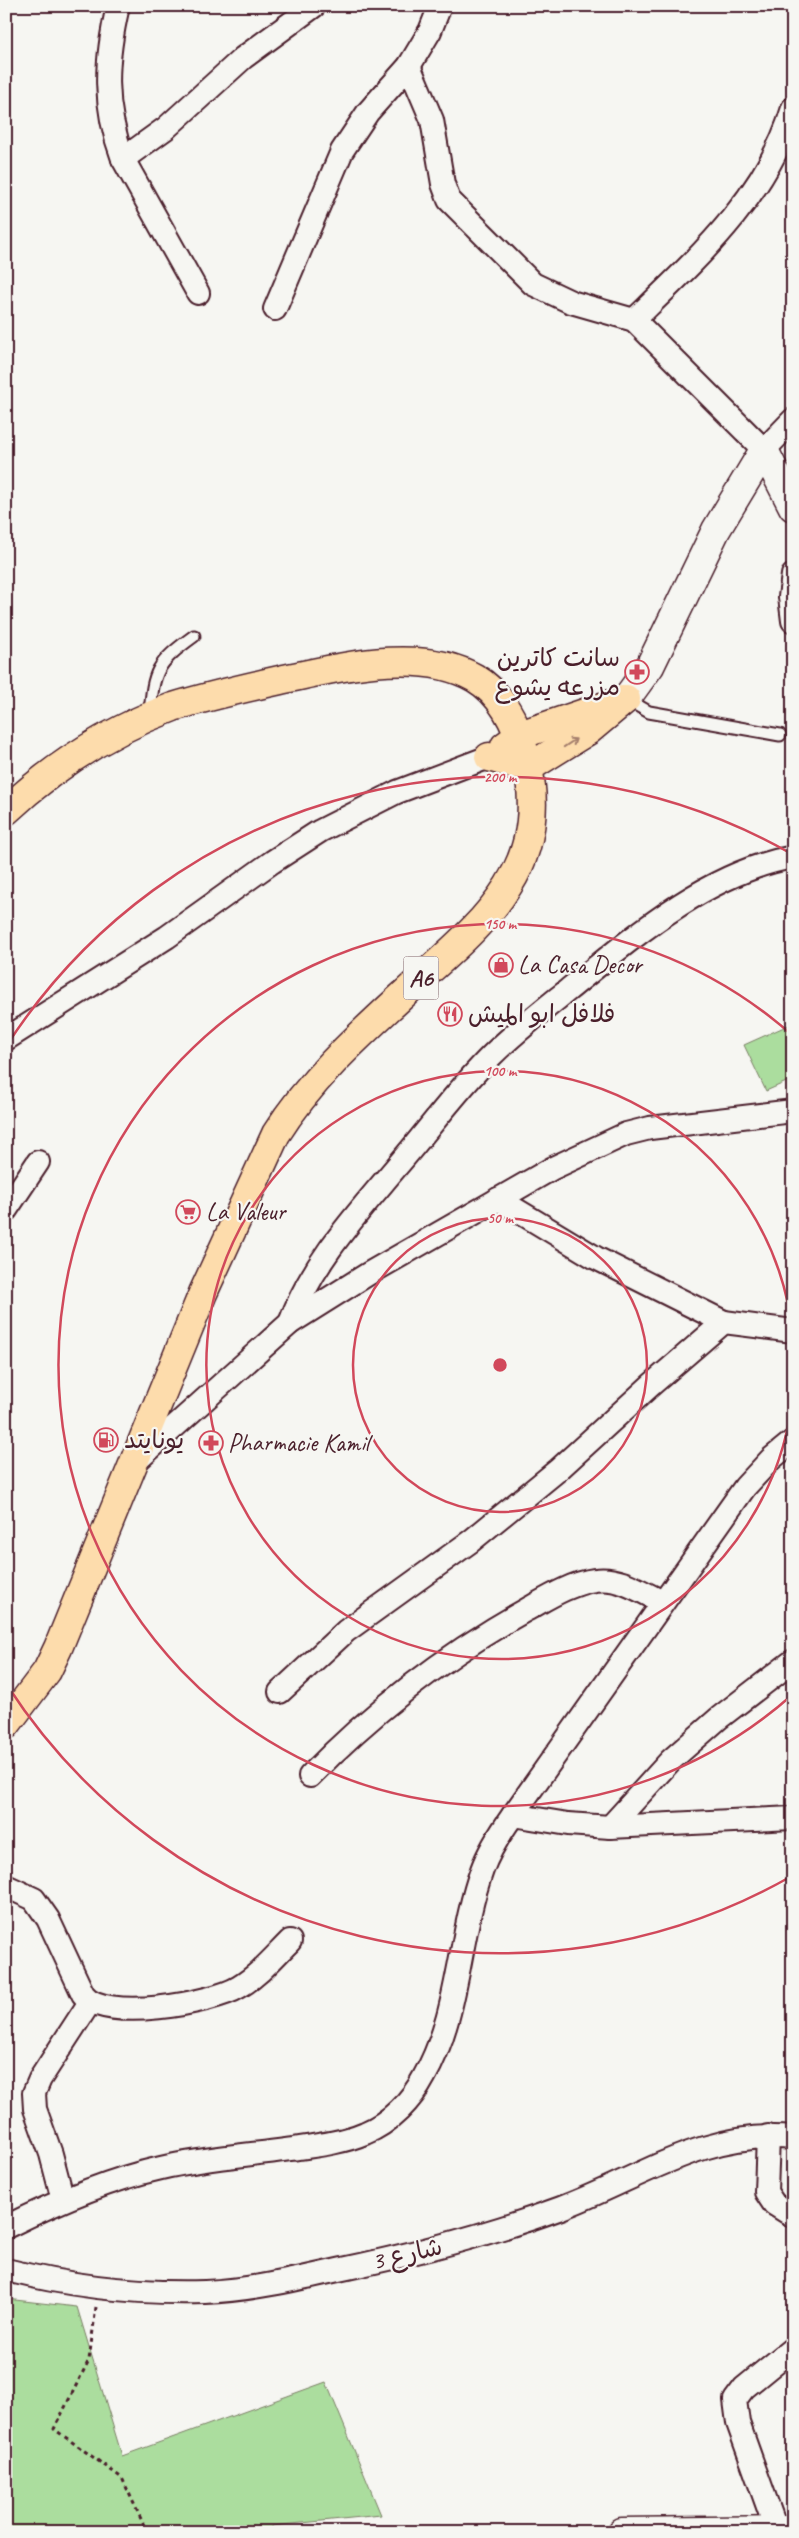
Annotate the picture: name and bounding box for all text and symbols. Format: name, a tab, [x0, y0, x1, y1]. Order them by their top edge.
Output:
place label: سانت كاترين مزرعه يشوع	[494, 642, 620, 704]
pharmacy icon: سانت كاترين مزرعه يشوع	[624, 659, 650, 685]
one-way arrow	[563, 738, 577, 748]
text: 200 m	[484, 768, 518, 787]
text: 150 m	[484, 915, 518, 934]
place label: La Casa Decor	[518, 949, 644, 981]
shop icon: La Casa Decor	[488, 952, 514, 978]
road number: A6	[404, 956, 438, 1000]
place label: فلافل ابو الميش	[468, 998, 615, 1030]
restaurant icon: فلافل ابو الميش	[437, 1001, 463, 1027]
text: 100 m	[484, 1062, 518, 1081]
place label: La Valeur	[206, 1196, 288, 1228]
supermarket icon: La Valeur	[175, 1199, 201, 1225]
text: 50 m	[487, 1209, 514, 1228]
centre of rings	[491, 1356, 509, 1374]
place label: يونايتد	[124, 1424, 184, 1456]
fuel station icon: يونايتد	[93, 1427, 119, 1453]
place label: Pharmacie Kamil	[228, 1427, 374, 1459]
pharmacy icon: Pharmacie Kamil	[198, 1430, 224, 1456]
street label: شارع 3	[369, 2230, 446, 2279]

